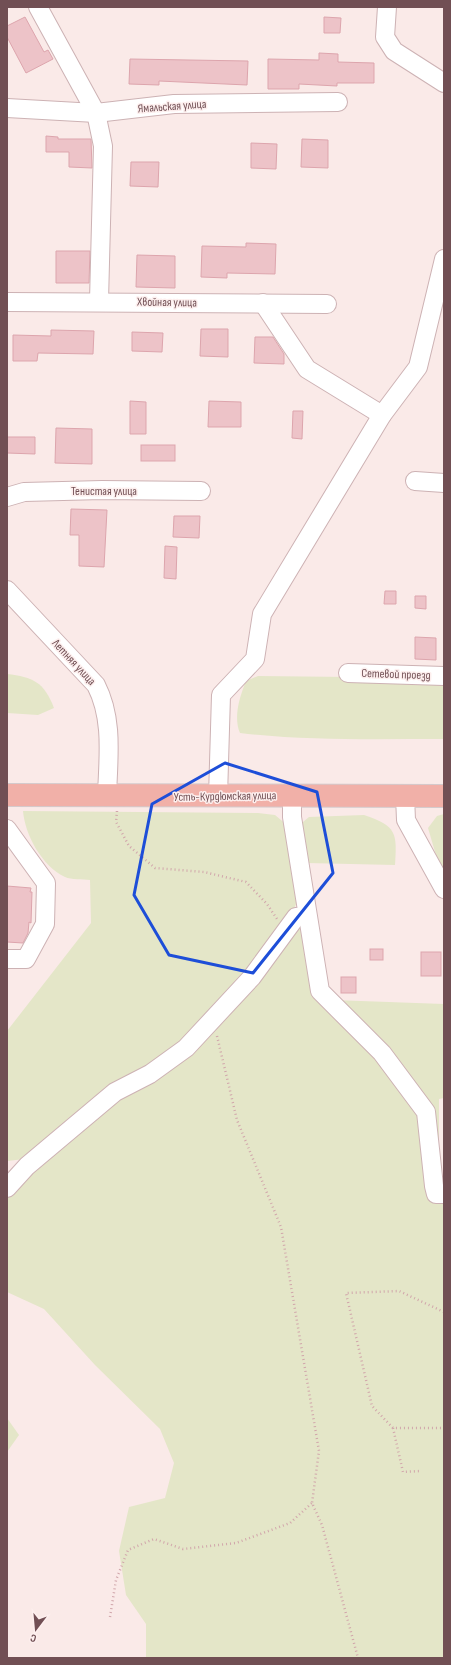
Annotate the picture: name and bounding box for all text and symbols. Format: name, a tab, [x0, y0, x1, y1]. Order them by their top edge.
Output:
street label: Ямальская улица	[137, 97, 207, 116]
street label: Хвойная улица	[136, 294, 197, 311]
street label: Тенистая улица	[71, 484, 137, 499]
street label: Летняя улица	[48, 635, 99, 689]
street label: Сетевой проезд	[361, 666, 431, 683]
street label: Усть-Курдюмская улица	[174, 788, 277, 805]
north arrow	[16, 1609, 56, 1649]
text: С	[29, 1631, 38, 1645]

